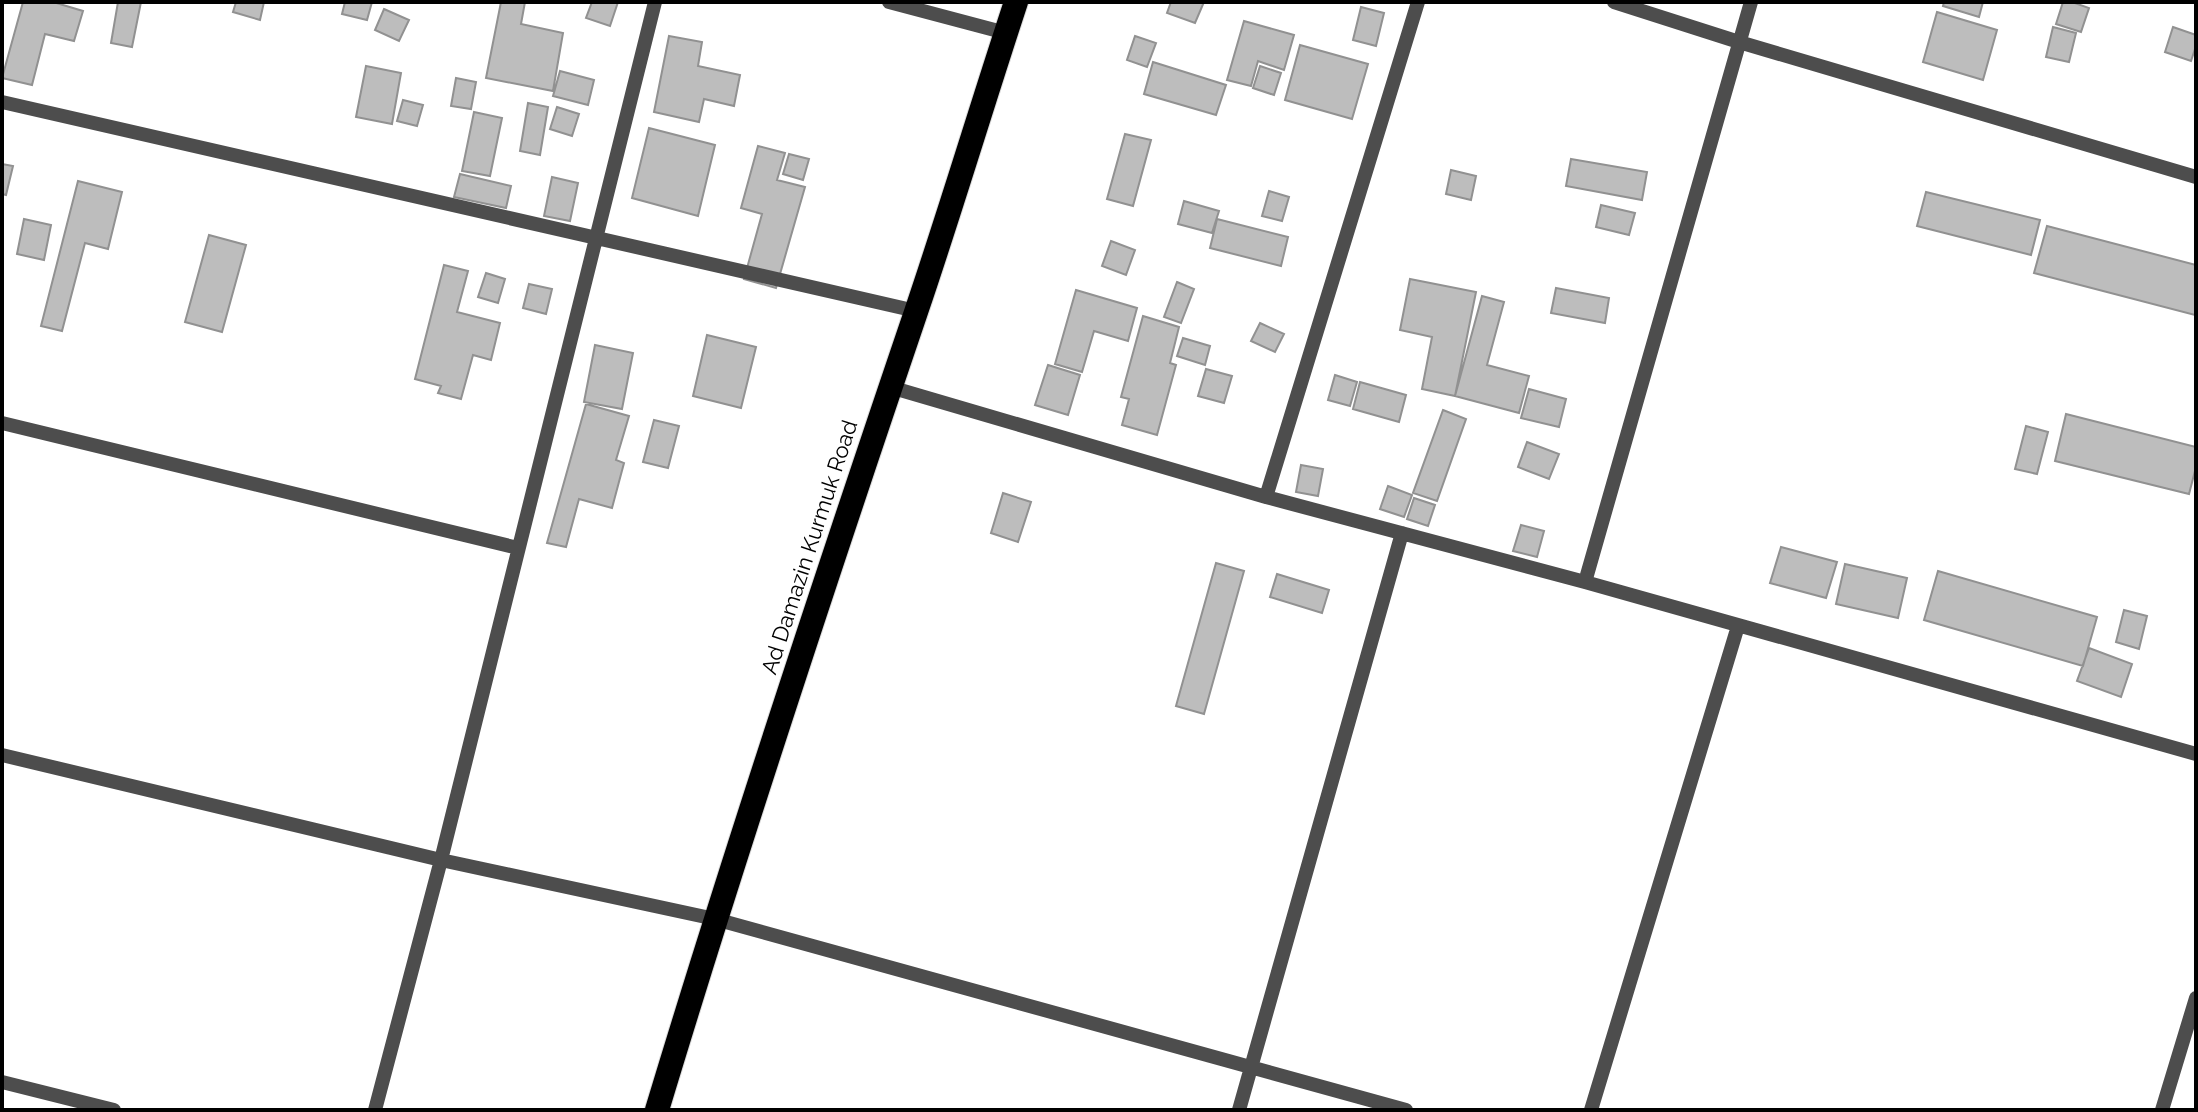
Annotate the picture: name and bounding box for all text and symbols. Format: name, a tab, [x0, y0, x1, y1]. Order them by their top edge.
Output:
street label: Ad Damazin Kurmuk Road	[756, 417, 862, 677]

